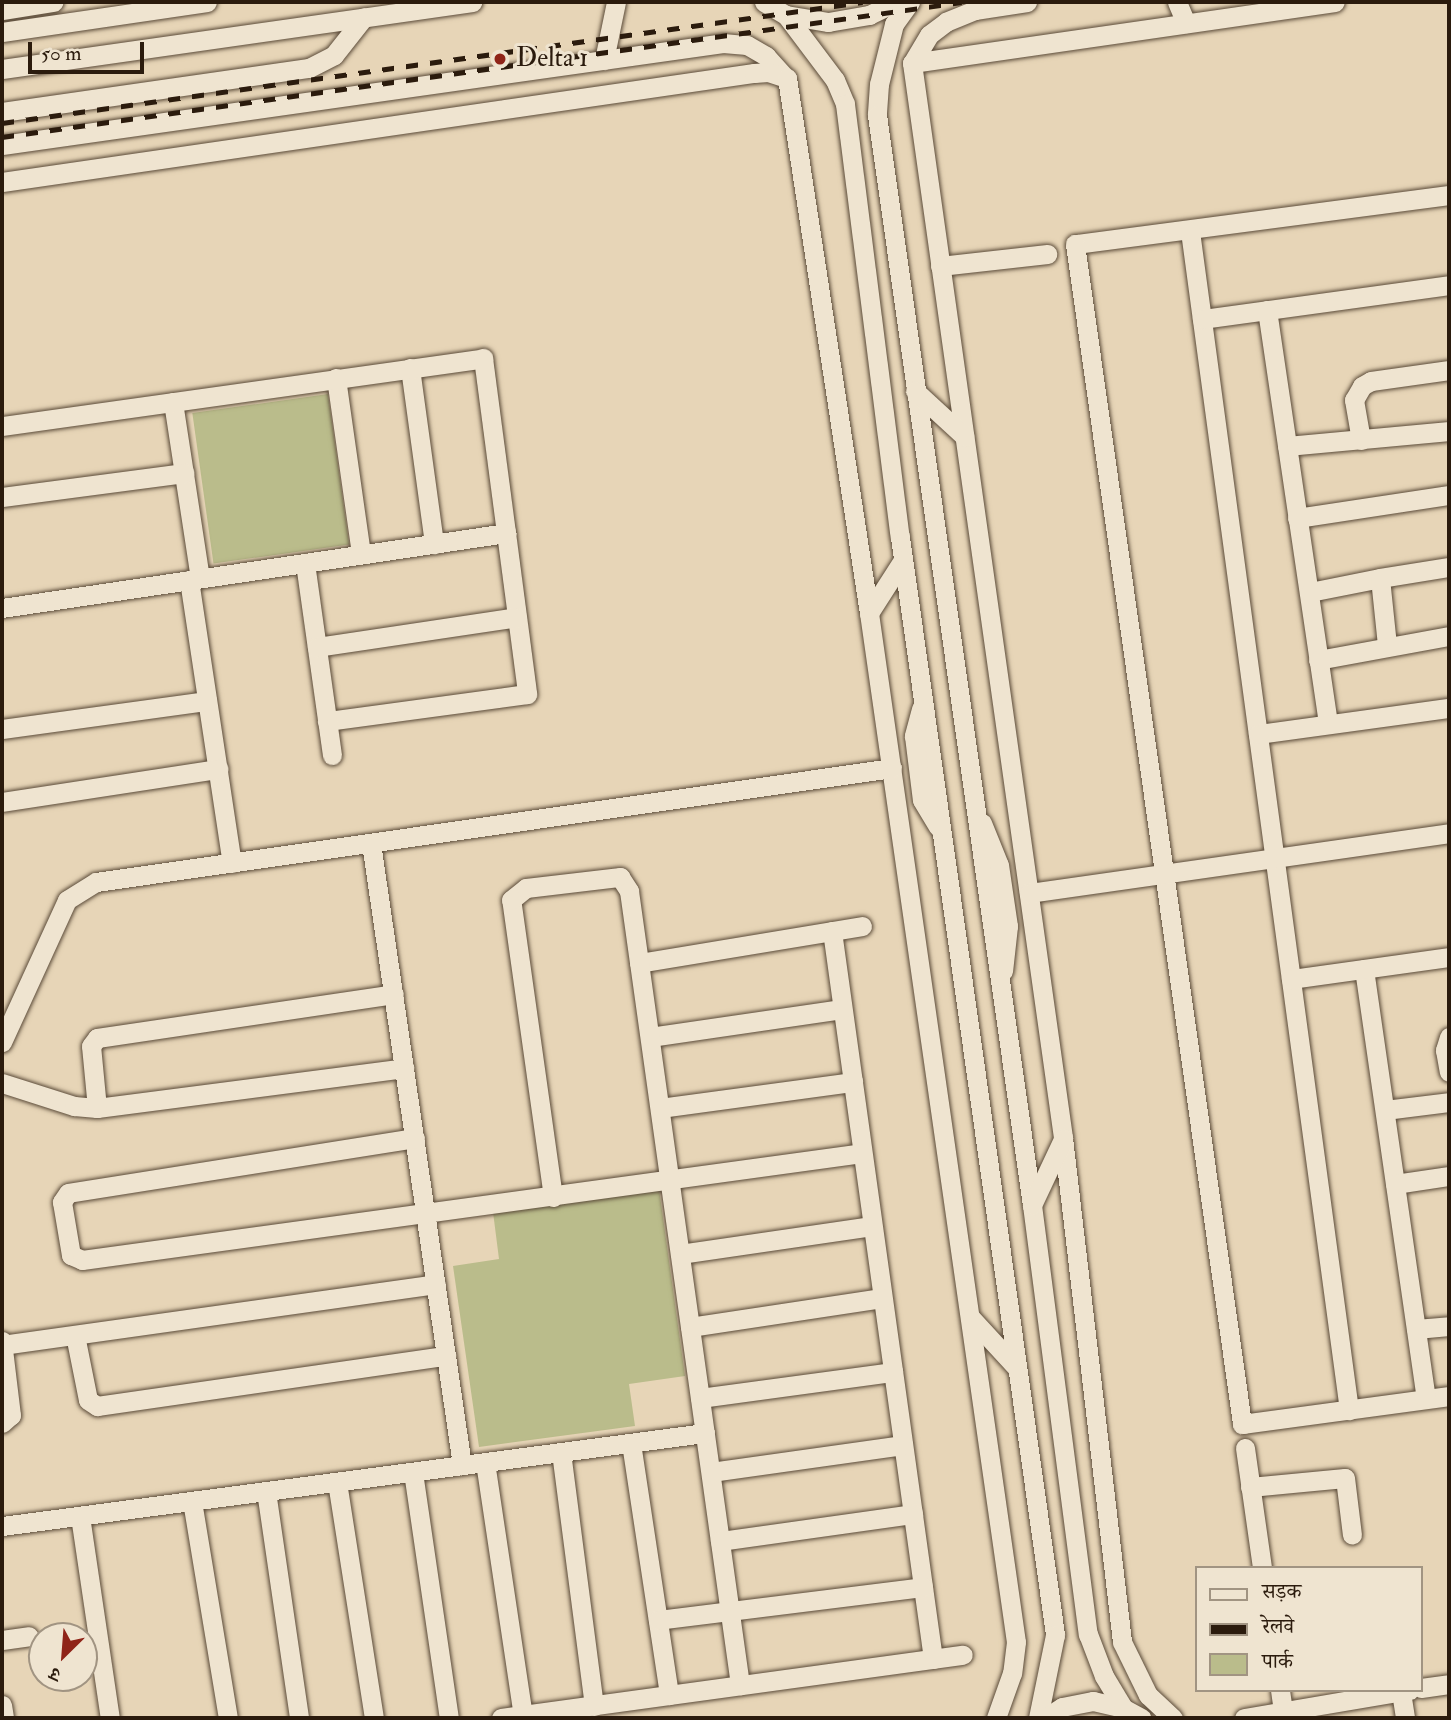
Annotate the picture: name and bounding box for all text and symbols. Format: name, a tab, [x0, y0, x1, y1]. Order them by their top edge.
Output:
scale bar	[32, 28, 147, 72]
text: 50 m	[41, 40, 82, 67]
place label: Delta 1	[516, 43, 588, 75]
marker: Delta 1	[490, 49, 510, 69]
legend	[1196, 1566, 1423, 1692]
text: सड़क	[1262, 1578, 1301, 1605]
text: रेलवे	[1262, 1613, 1294, 1640]
north arrow	[28, 1622, 98, 1692]
text: पार्क	[1262, 1648, 1293, 1675]
text: उ	[46, 1661, 64, 1687]

